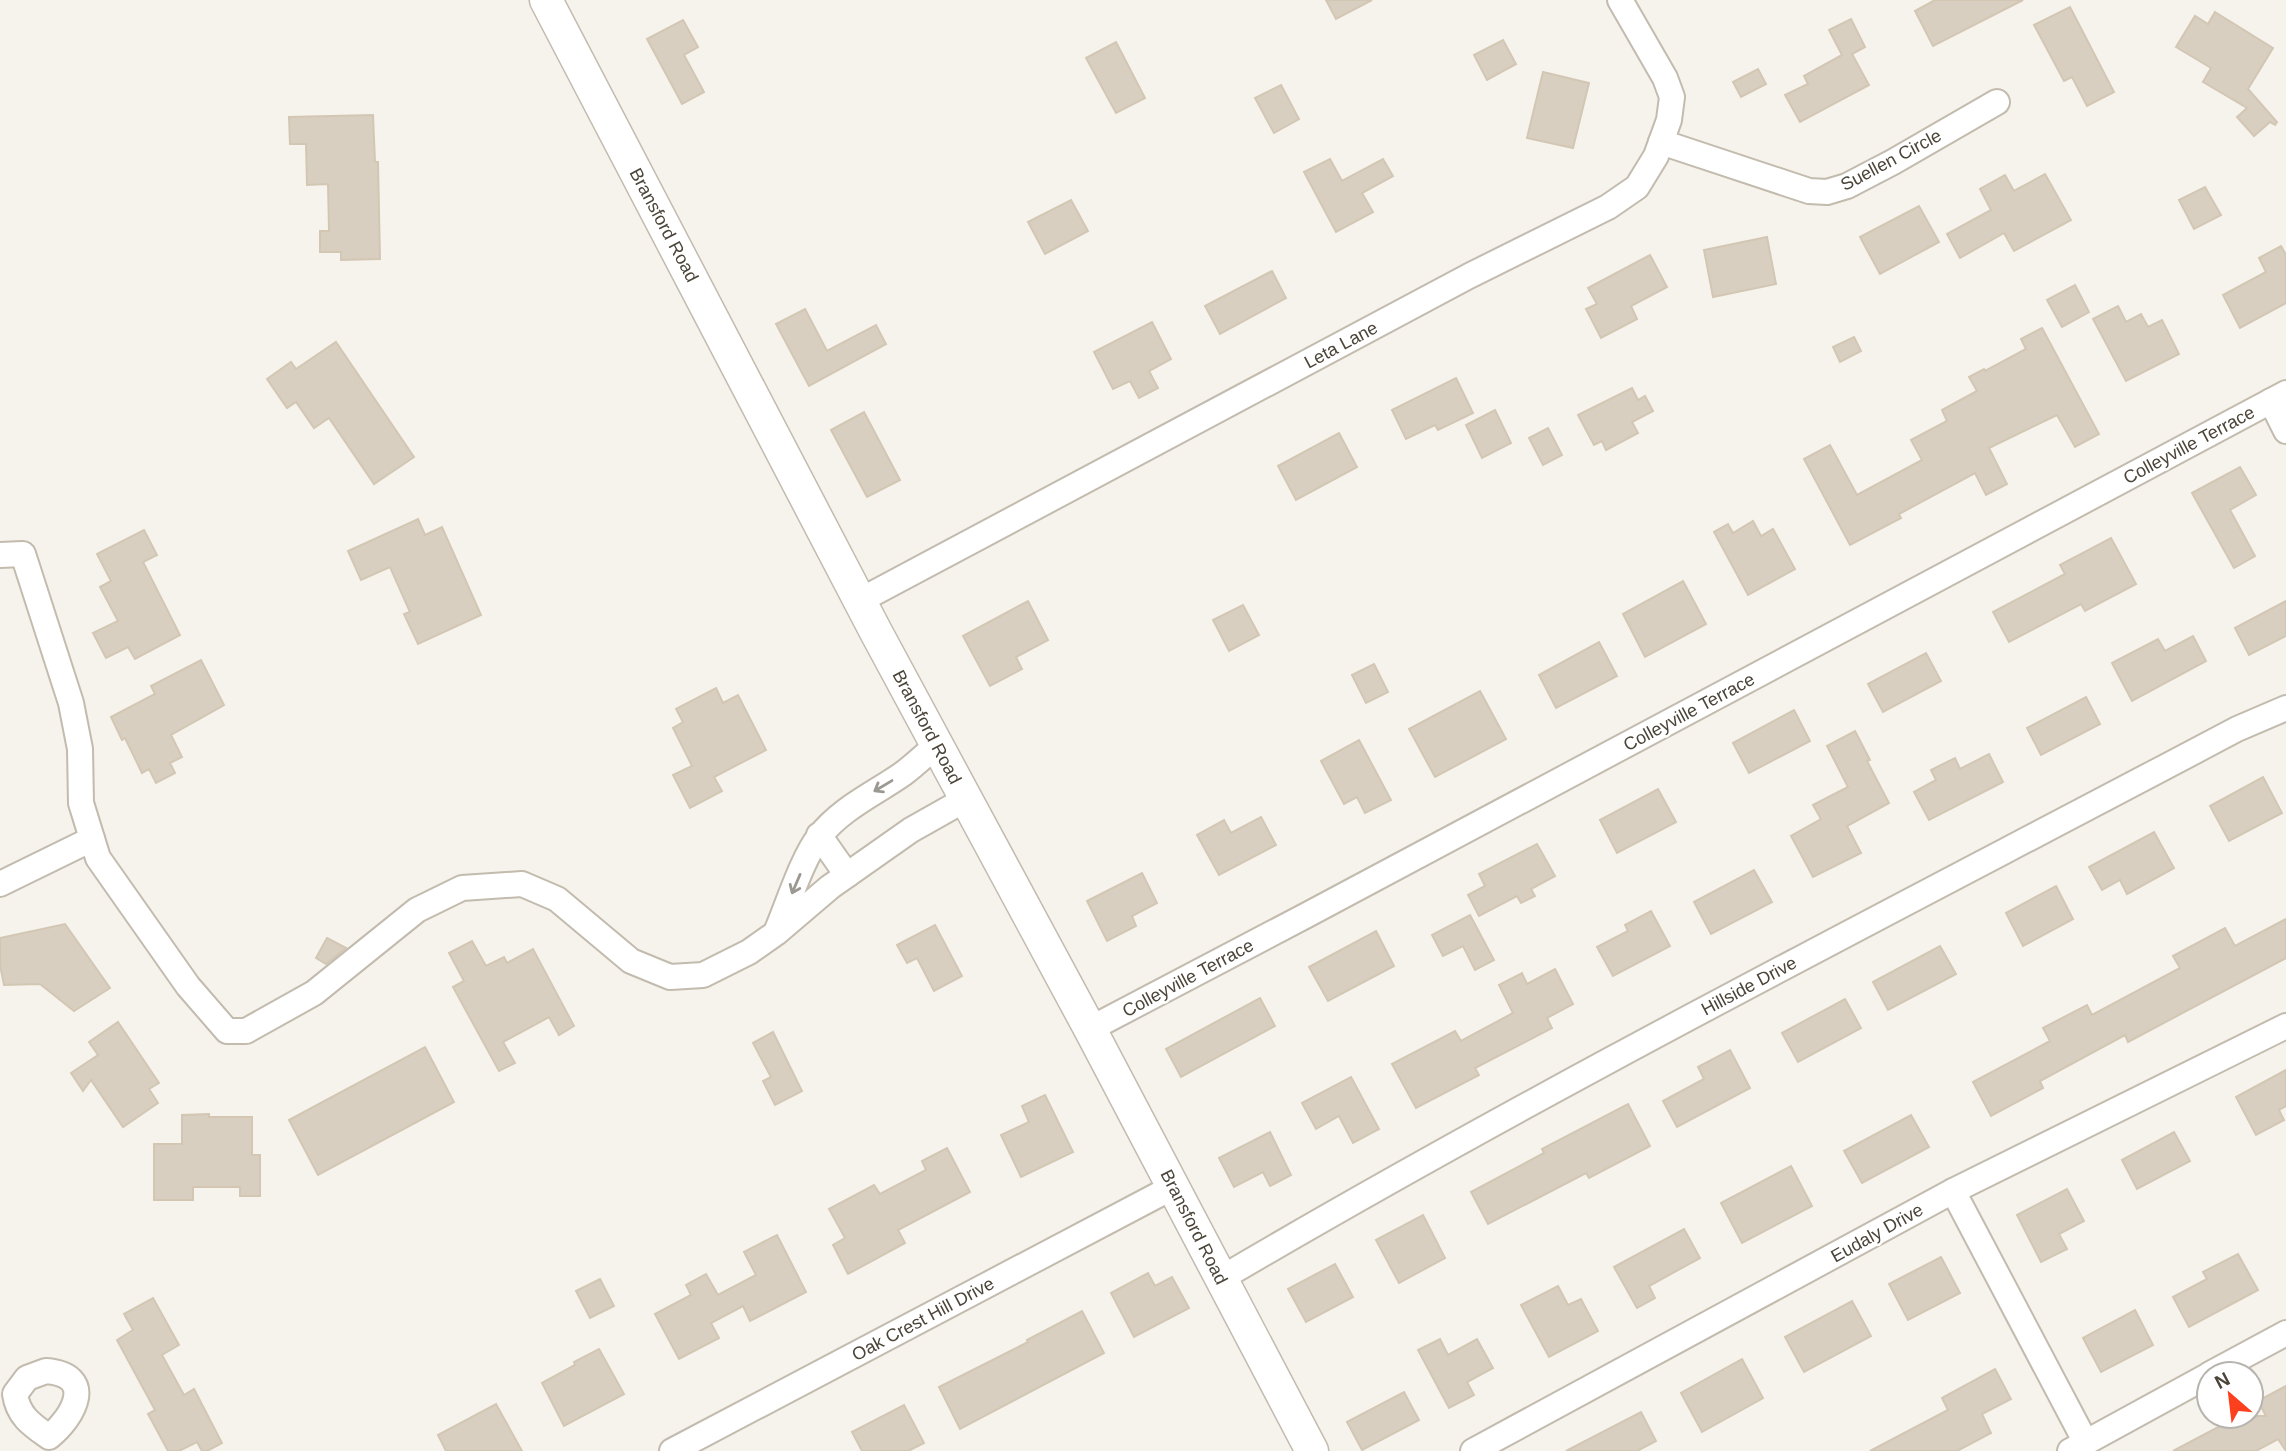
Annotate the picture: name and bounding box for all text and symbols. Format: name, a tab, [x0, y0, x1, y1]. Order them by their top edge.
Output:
street label: Suellen Circle	[1837, 125, 1945, 195]
street label: Bransford Road	[626, 165, 702, 285]
street label: Leta Lane	[1301, 317, 1381, 373]
street label: Colleyville Terrace	[2120, 402, 2258, 488]
street label: Bransford Road	[889, 667, 965, 787]
street label: Colleyville Terrace	[1620, 669, 1758, 755]
one-way arrow	[873, 779, 893, 793]
one-way arrow	[789, 873, 802, 894]
street label: Colleyville Terrace	[1119, 935, 1257, 1021]
street label: Hillside Drive	[1698, 953, 1800, 1019]
street label: Bransford Road	[1156, 1166, 1232, 1288]
street label: Eudaly Drive	[1828, 1200, 1926, 1266]
street label: Oak Crest Hill Drive	[849, 1273, 997, 1365]
north arrow	[2195, 1360, 2265, 1430]
text: N	[2211, 1368, 2233, 1393]

